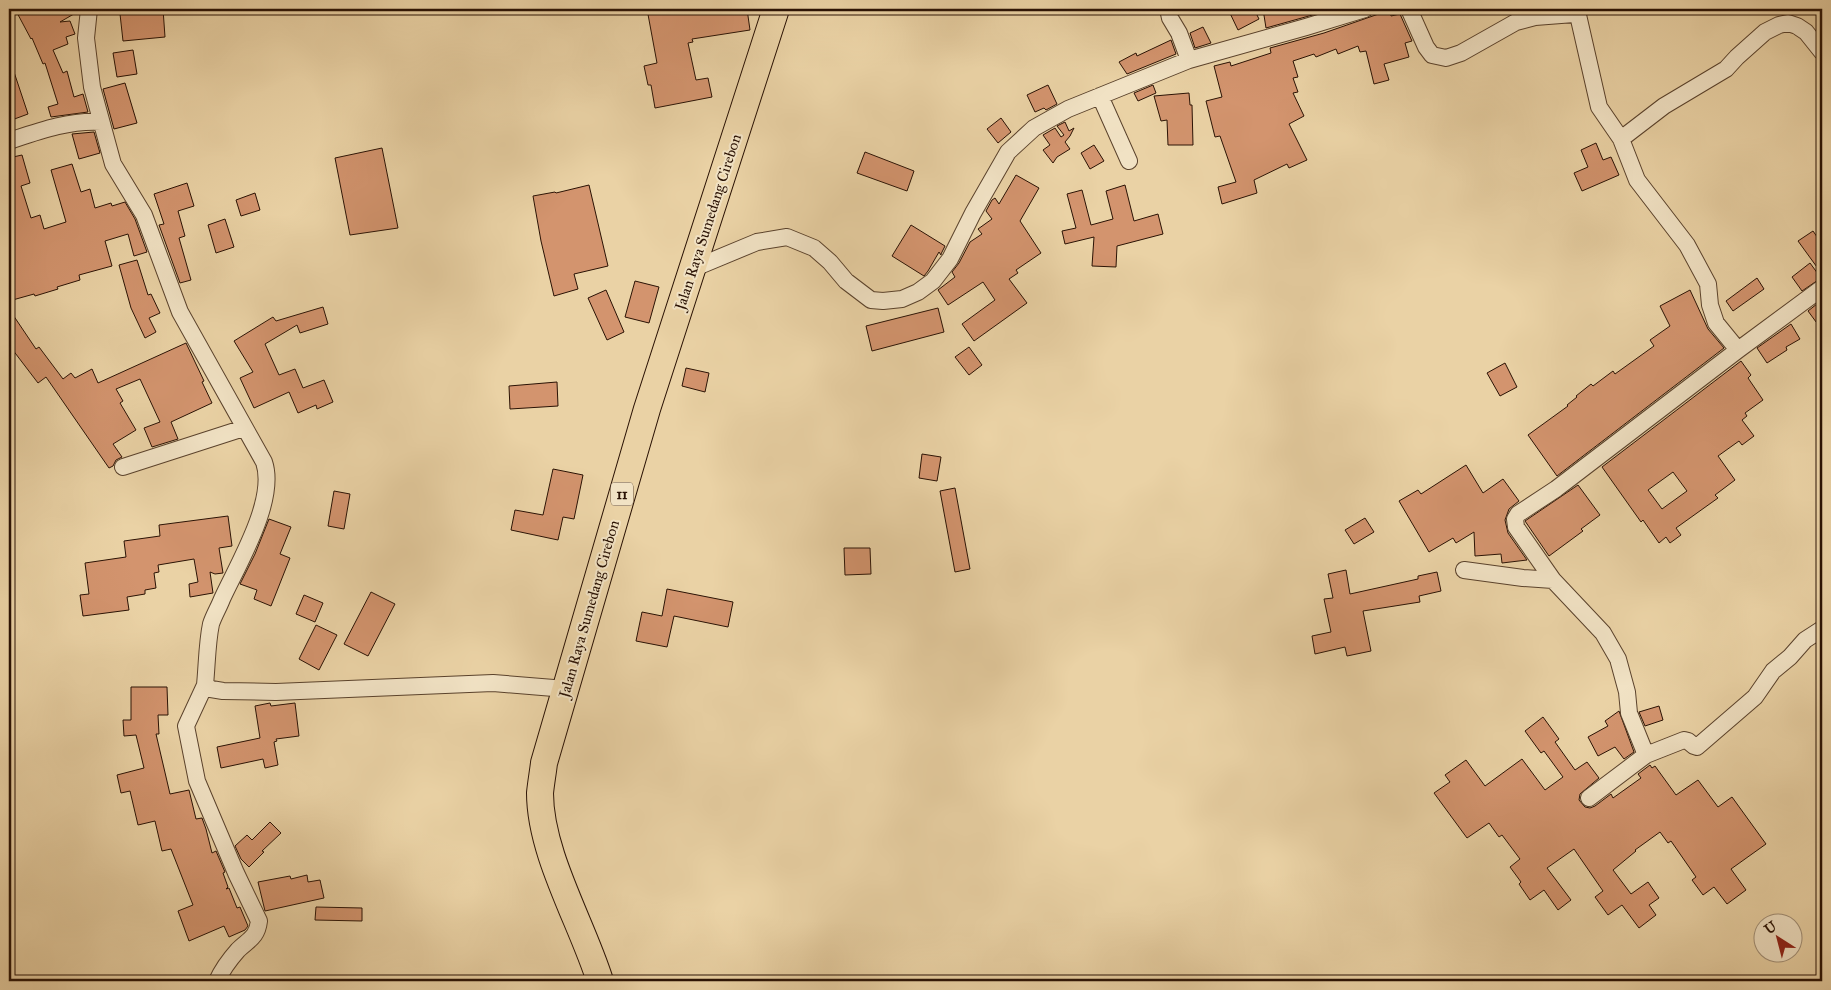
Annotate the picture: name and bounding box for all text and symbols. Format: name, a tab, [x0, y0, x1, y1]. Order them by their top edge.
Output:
street label: Jalan Raya Sumedang Cirebon	[670, 132, 746, 314]
road number: 11	[611, 482, 633, 506]
street label: Jalan Raya Sumedang Cirebon	[554, 518, 624, 702]
north arrow	[1754, 912, 1804, 962]
text: U	[1761, 917, 1781, 938]

